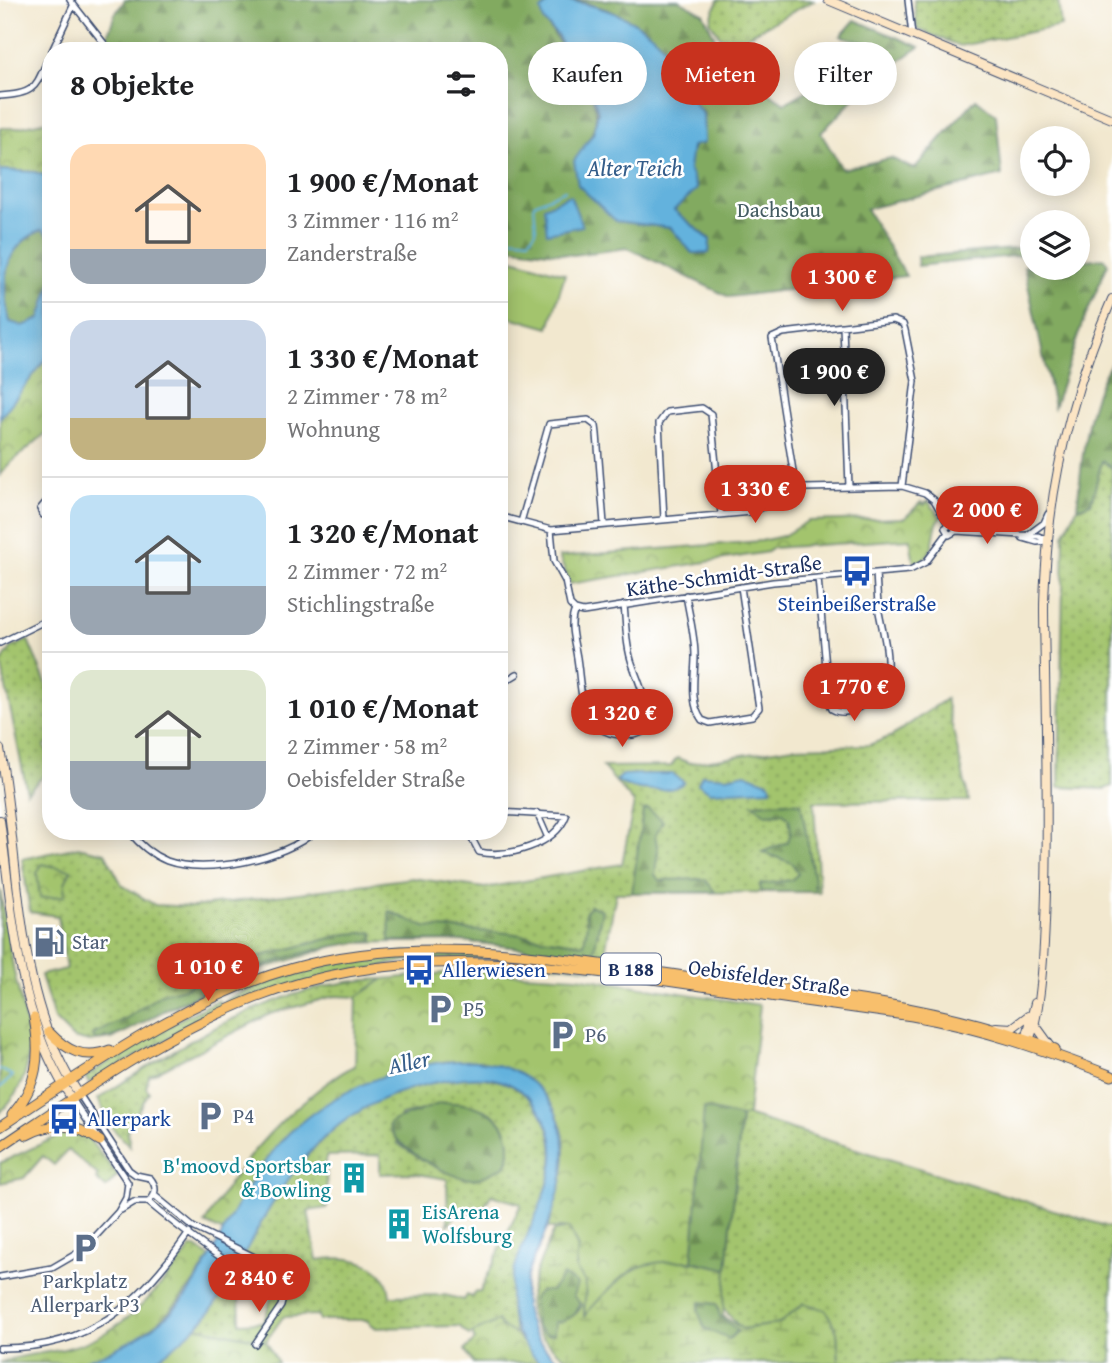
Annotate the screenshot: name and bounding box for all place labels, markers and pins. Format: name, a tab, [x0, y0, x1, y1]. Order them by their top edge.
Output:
pin: 1 300 €	[777, 254, 907, 313]
pin: 1 900 €	[769, 348, 899, 408]
pin: 1 330 €	[690, 466, 820, 525]
pin: 2 000 €	[922, 486, 1052, 546]
bus stop icon: Steinbeißerstraße	[840, 554, 874, 588]
place label: Steinbeißerstraße	[778, 588, 937, 619]
pin: 1 770 €	[789, 664, 919, 723]
pin: 1 320 €	[557, 690, 687, 749]
fuel station icon: Star	[32, 925, 66, 959]
place label: Star	[72, 926, 109, 957]
pin: 1 010 €	[143, 944, 273, 1003]
bus stop icon: Allerwiesen	[402, 953, 436, 987]
place label: Allerwiesen	[442, 954, 546, 985]
parking icon: P5	[423, 992, 457, 1026]
place label: P5	[463, 993, 484, 1024]
parking icon: P6	[545, 1018, 579, 1052]
place label: P6	[585, 1019, 606, 1050]
parking icon: P4	[193, 1099, 227, 1133]
place label: P4	[233, 1100, 254, 1131]
bus stop icon: Allerpark	[47, 1102, 81, 1136]
place label: Allerpark	[87, 1103, 171, 1134]
place label: B'moovd Sportsbar & Bowling	[163, 1150, 332, 1205]
building icon: B'moovd Sportsbar & Bowling	[337, 1161, 371, 1195]
place label: EisArena Wolfsburg	[422, 1196, 513, 1251]
building icon: EisArena Wolfsburg	[382, 1207, 416, 1241]
parking icon: Parkplatz Allerpark P3	[68, 1231, 102, 1265]
pin: 2 840 €	[194, 1254, 324, 1314]
place label: Parkplatz Allerpark P3	[30, 1265, 140, 1320]

